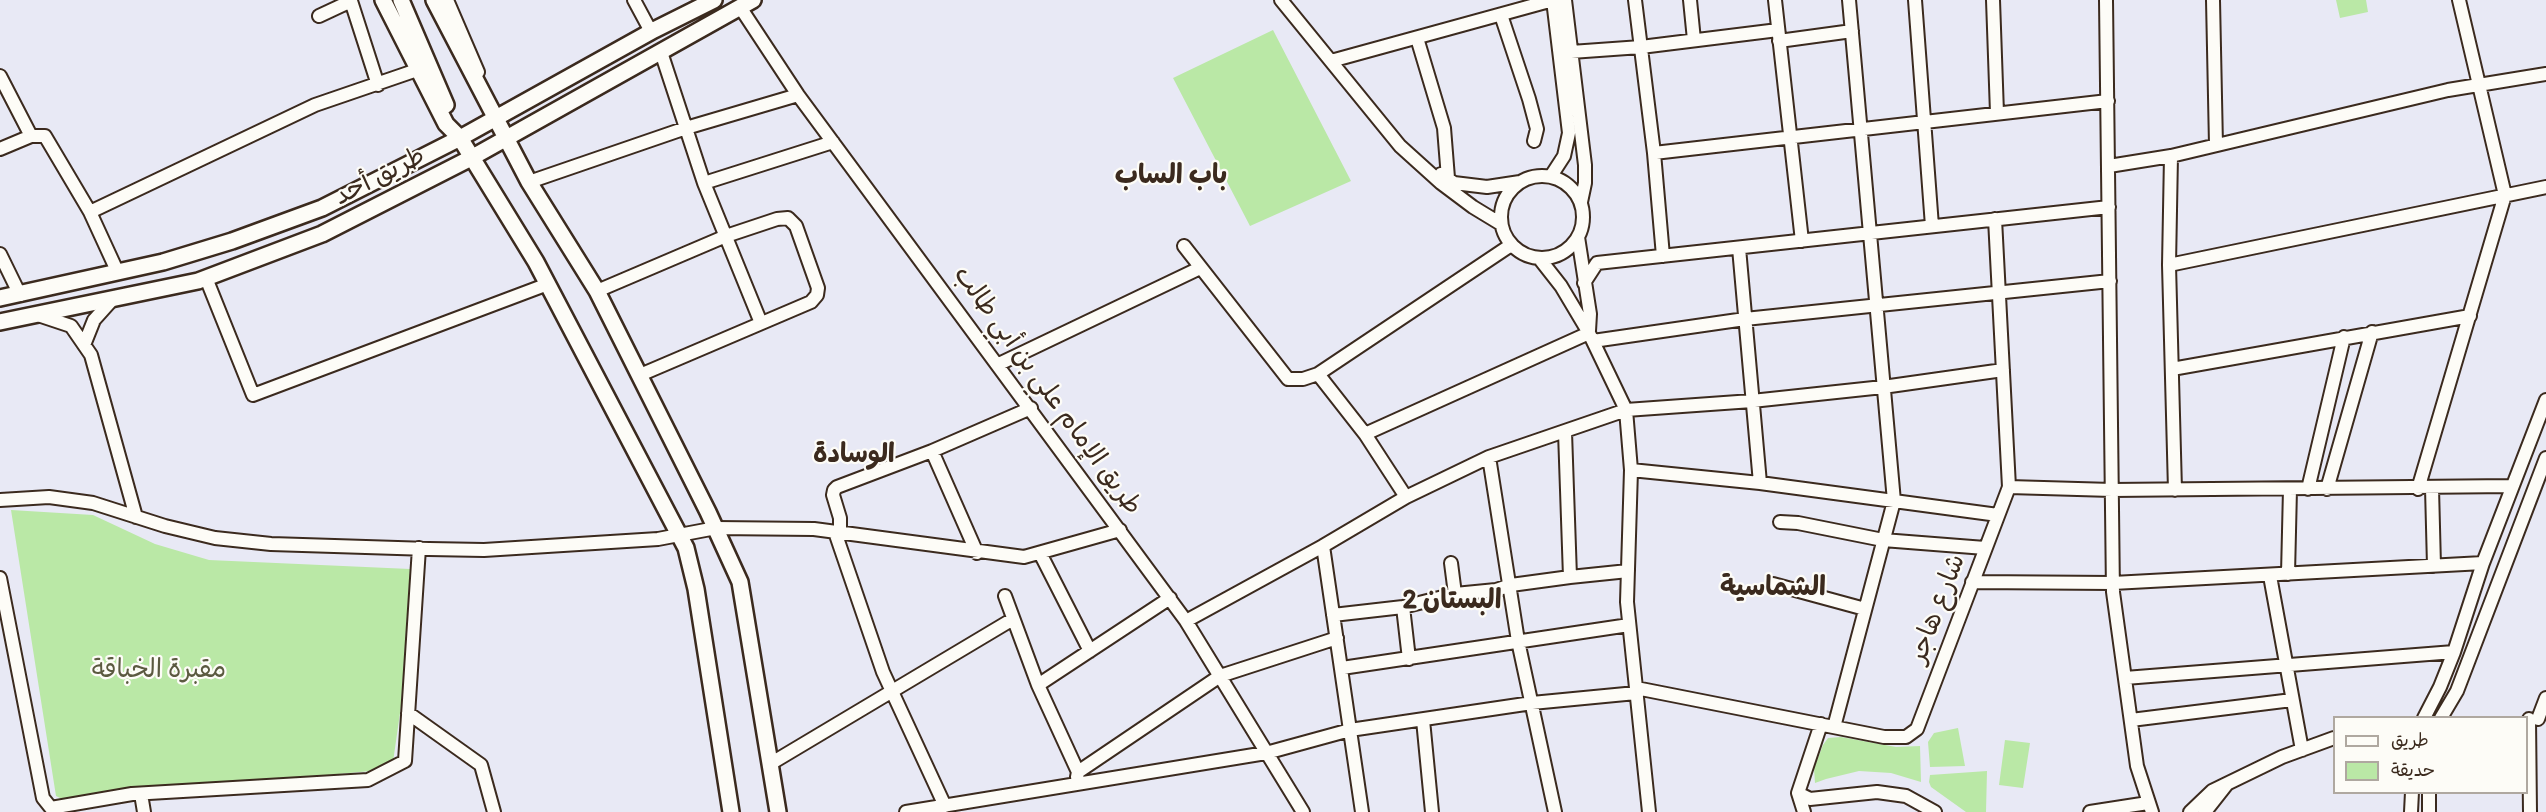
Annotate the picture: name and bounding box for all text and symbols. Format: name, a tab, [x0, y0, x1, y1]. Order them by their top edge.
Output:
street label: طريق أحد	[329, 141, 431, 213]
district label: باب الساب	[1115, 160, 1227, 192]
street label: طريق الإمام علي بن أبي طالب	[946, 261, 1148, 521]
district label: الوسادة	[813, 439, 895, 471]
street label: شارع هاجر	[1903, 550, 1973, 668]
district label: الشماسية	[1720, 572, 1826, 604]
district label: البستان 2	[1402, 585, 1502, 617]
park label: مقبرة الخباقة	[92, 654, 226, 686]
legend	[2333, 716, 2528, 794]
text: طريق	[2391, 729, 2429, 751]
text: حديقة	[2391, 759, 2435, 781]

